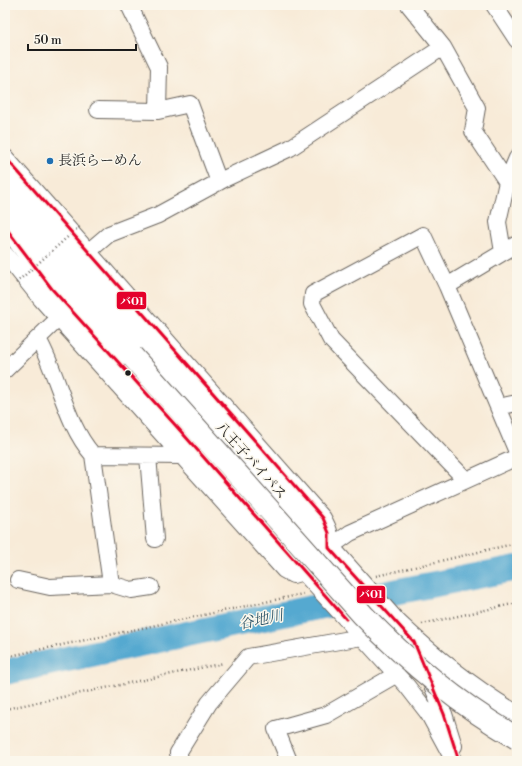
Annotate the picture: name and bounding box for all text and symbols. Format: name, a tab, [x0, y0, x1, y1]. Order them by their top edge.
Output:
scale bar	[28, 26, 136, 52]
text: 50 m	[34, 33, 62, 48]
place label: 長浜らーめん	[58, 152, 142, 170]
marker: 長浜らーめん	[45, 156, 55, 166]
line badge: バ01	[116, 291, 147, 310]
text: バ01	[120, 295, 145, 309]
unlabelled marker	[123, 368, 133, 378]
street label: 八王子バイパス	[212, 419, 290, 503]
line badge: バ01	[356, 585, 386, 604]
text: バ01	[359, 588, 384, 602]
water label: 谷地川	[237, 606, 287, 634]

